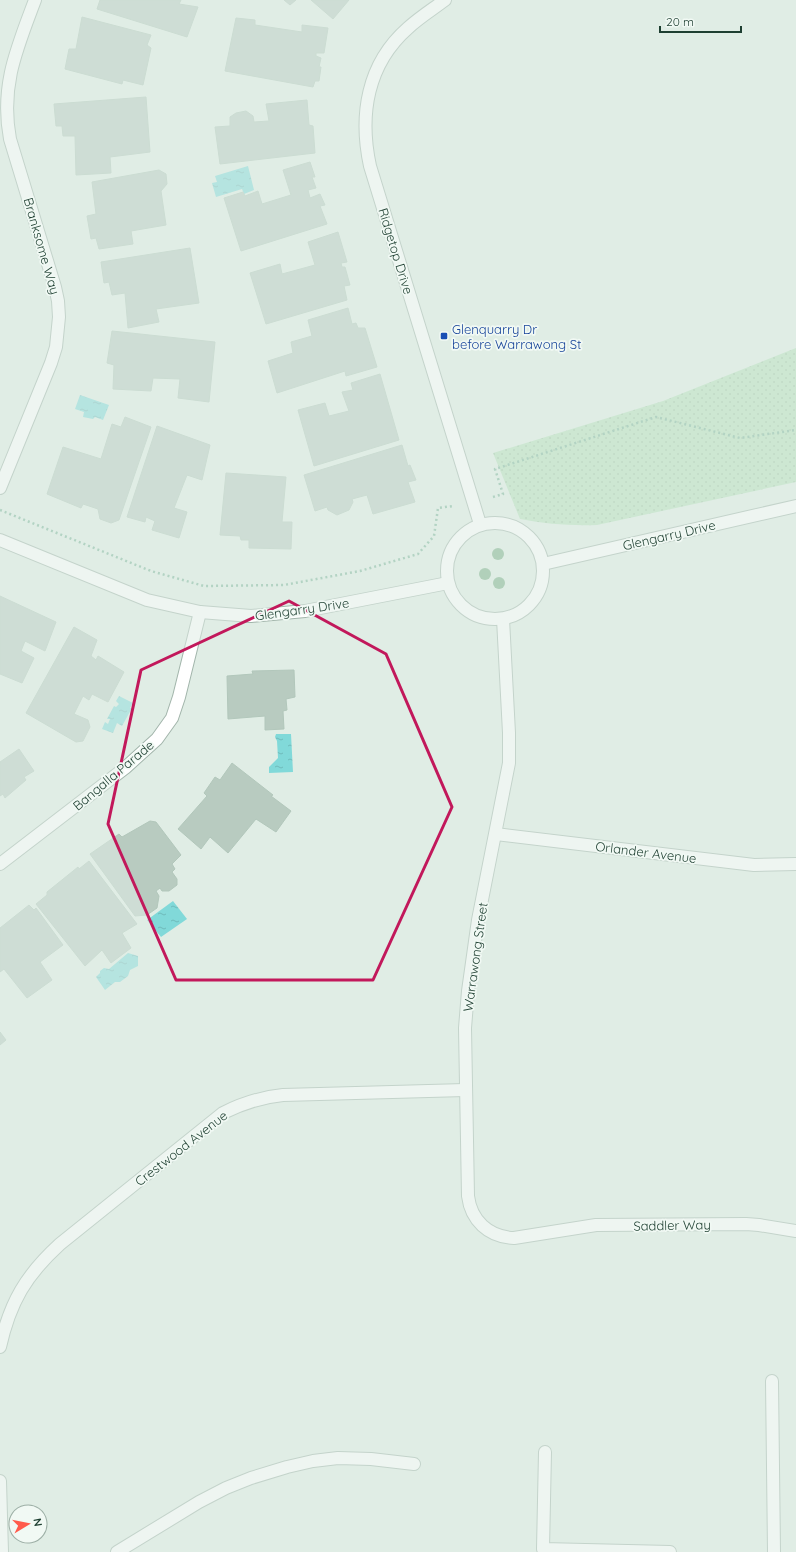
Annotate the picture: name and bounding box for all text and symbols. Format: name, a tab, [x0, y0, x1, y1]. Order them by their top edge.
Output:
scale bar	[660, 8, 741, 34]
text: 20 m	[666, 14, 694, 29]
street label: Branksome Way	[21, 196, 63, 296]
street label: Ridgetop Drive	[375, 206, 417, 296]
place label: Glenquarry Dr before Warrawong St	[452, 321, 581, 352]
marker: Glenquarry Dr before Warrawong St	[439, 331, 449, 341]
street label: Glengarry Drive	[621, 517, 717, 553]
street label: Glengarry Drive	[254, 594, 350, 624]
street label: Bangalla Parade	[69, 737, 157, 813]
street label: Orlander Avenue	[595, 838, 697, 866]
street label: Warrawong Street	[459, 901, 491, 1013]
street label: Crestwood Avenue	[132, 1107, 230, 1189]
street label: Saddler Way	[633, 1216, 711, 1234]
north arrow	[8, 1504, 48, 1544]
text: N	[30, 1517, 45, 1527]

